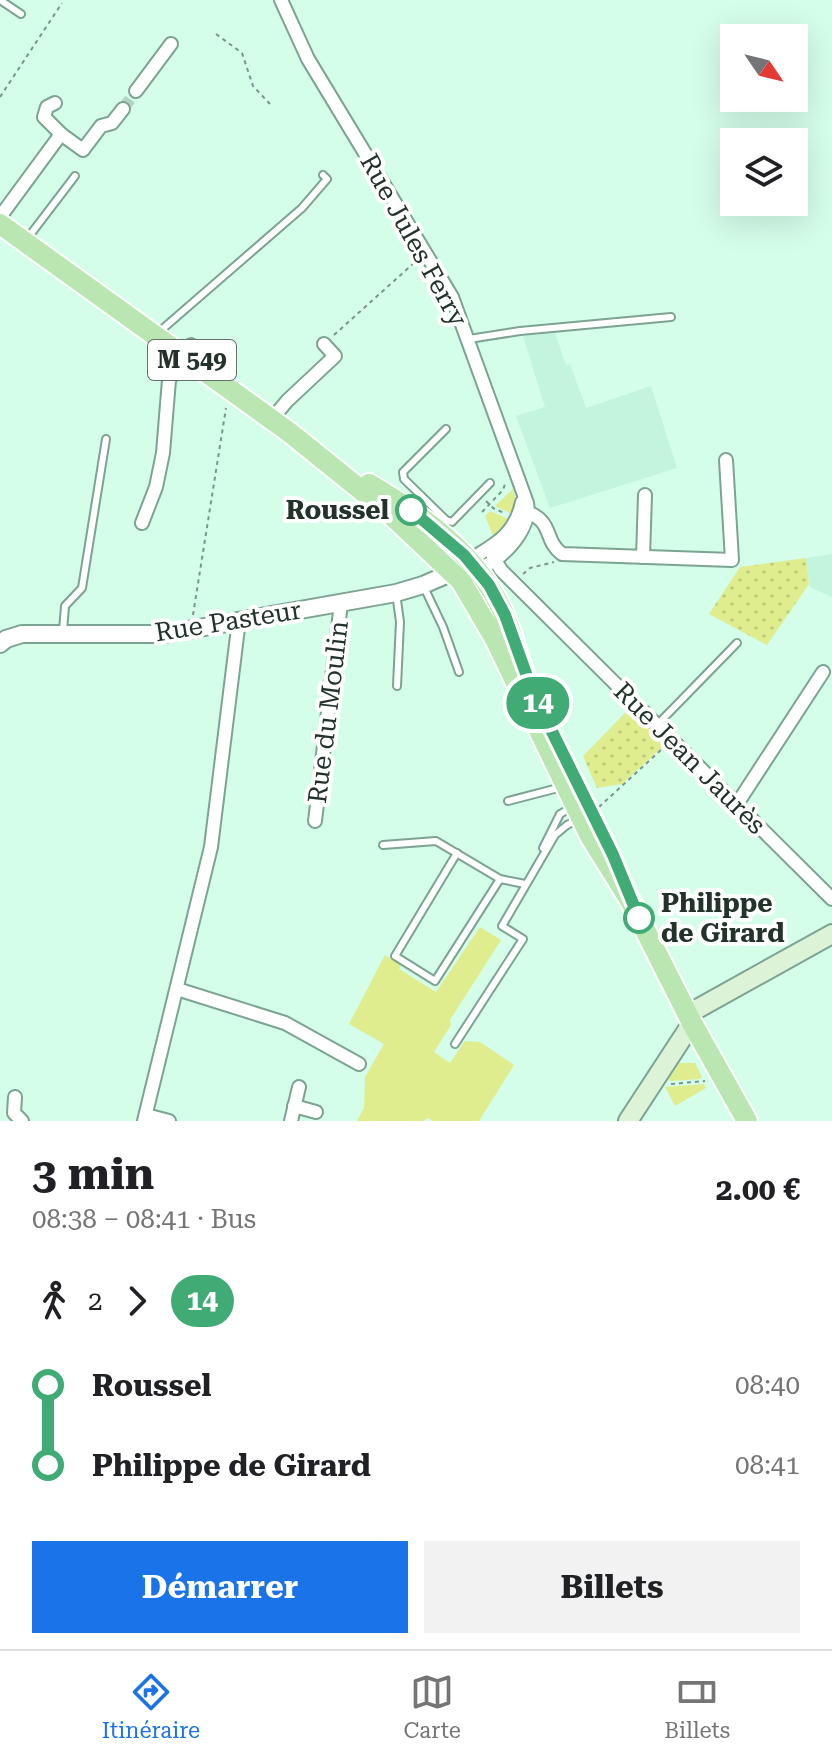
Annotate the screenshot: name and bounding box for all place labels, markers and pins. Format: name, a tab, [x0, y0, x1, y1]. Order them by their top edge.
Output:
place label: Roussel	[286, 495, 389, 525]
marker: Roussel	[396, 495, 426, 525]
place label: Philippe de Girard	[661, 888, 785, 948]
marker: Philippe de Girard	[624, 903, 654, 933]

